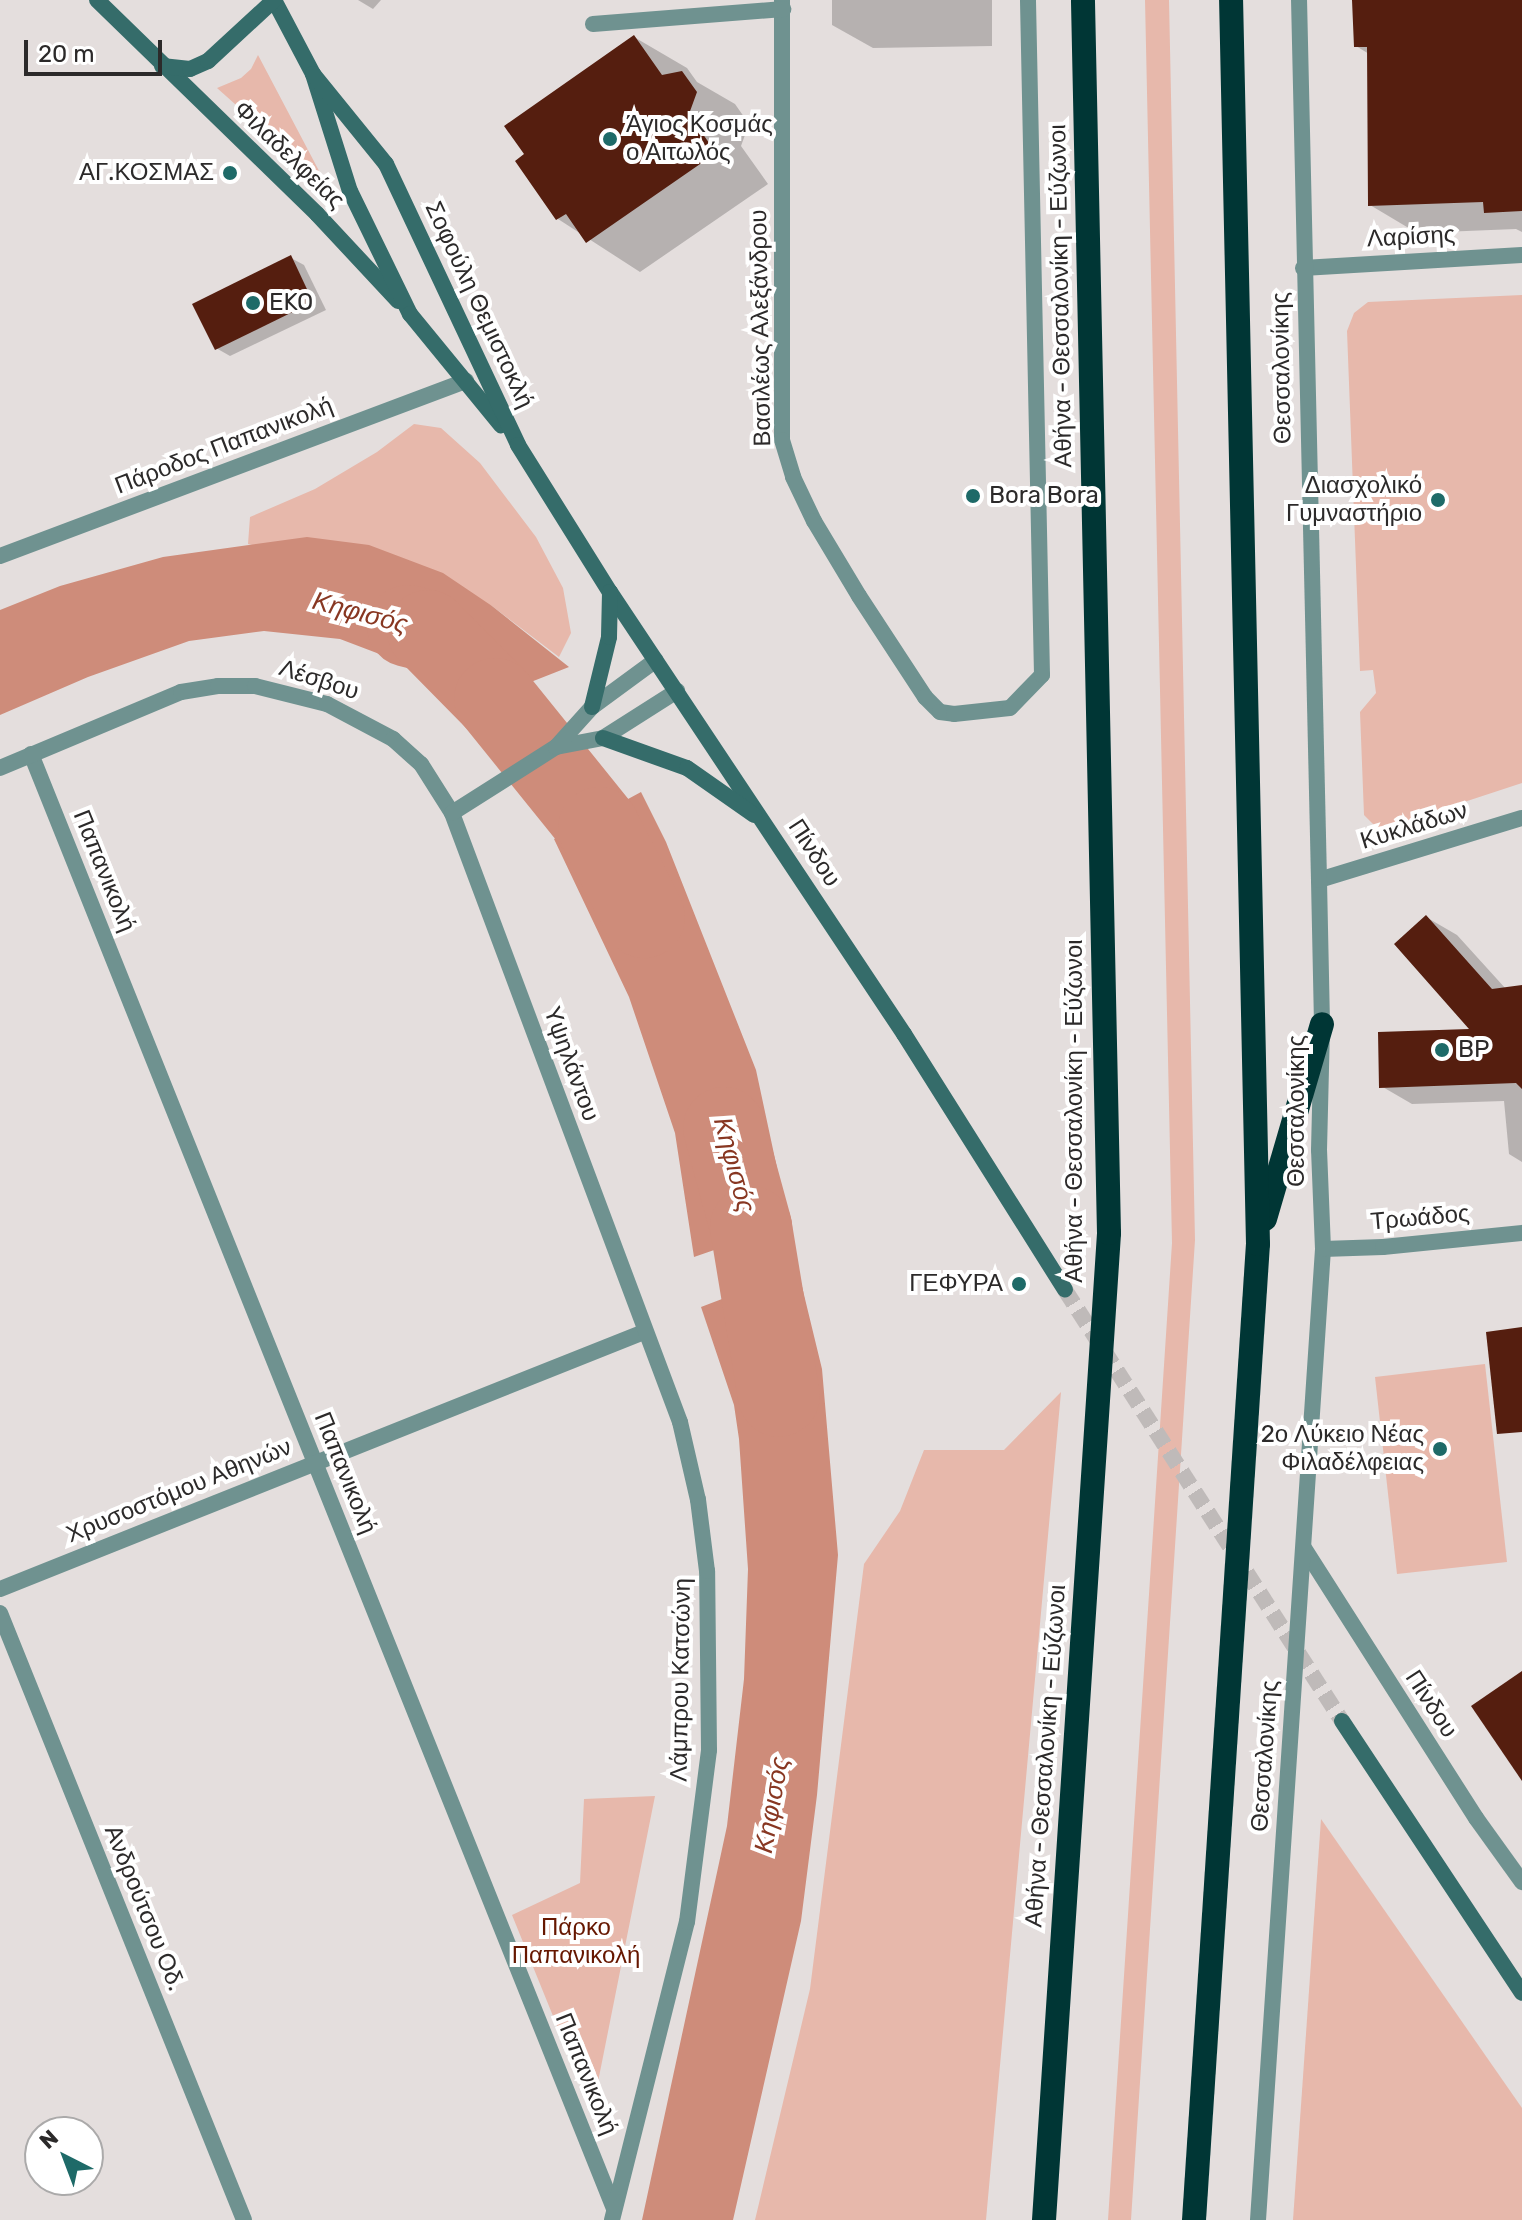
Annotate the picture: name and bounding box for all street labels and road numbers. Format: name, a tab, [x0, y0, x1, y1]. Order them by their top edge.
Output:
street label: Φιλαδελφείας	[228, 95, 350, 215]
street label: Αθήνα - Θεσσαλονίκη - Εύζωνοι	[1044, 124, 1078, 468]
street label: Σοφούλη Θεμιστοκλή	[418, 197, 540, 413]
street label: Βασιλέως Αλεξάνδρου	[745, 209, 777, 447]
street label: Λαρίσης	[1366, 220, 1456, 254]
street label: Θεσσαλονίκης	[1266, 292, 1298, 444]
street label: Πάροδος Παπανικολή	[111, 391, 337, 501]
street label: Λέσβου	[276, 654, 362, 706]
street label: Κυκλάδων	[1357, 796, 1471, 856]
street label: Παπανικολή	[67, 806, 141, 936]
street label: Πίνδου	[782, 814, 846, 892]
street label: Αθήνα - Θεσσαλονίκη - Εύζωνοι	[1061, 939, 1089, 1283]
street label: Υψηλάντου	[537, 1003, 605, 1125]
street label: Θεσσαλονίκης	[1283, 1035, 1311, 1187]
street label: Τρωάδος	[1369, 1199, 1471, 1237]
street label: Παπανικολή	[308, 1408, 382, 1538]
street label: Χρυσοστόμου Αθηνών	[62, 1433, 296, 1549]
street label: Λάμπρου Κατσώνη	[665, 1578, 697, 1782]
street label: Αθήνα - Θεσσαλονίκη - Εύζωνοι	[1020, 1584, 1072, 1928]
street label: Πίνδου	[1399, 1665, 1463, 1743]
street label: Θεσσαλονίκης	[1245, 1679, 1285, 1833]
street label: Ανδρούτσου Οδ.	[98, 1821, 190, 1995]
street label: Παπανικολή	[549, 2009, 623, 2139]

